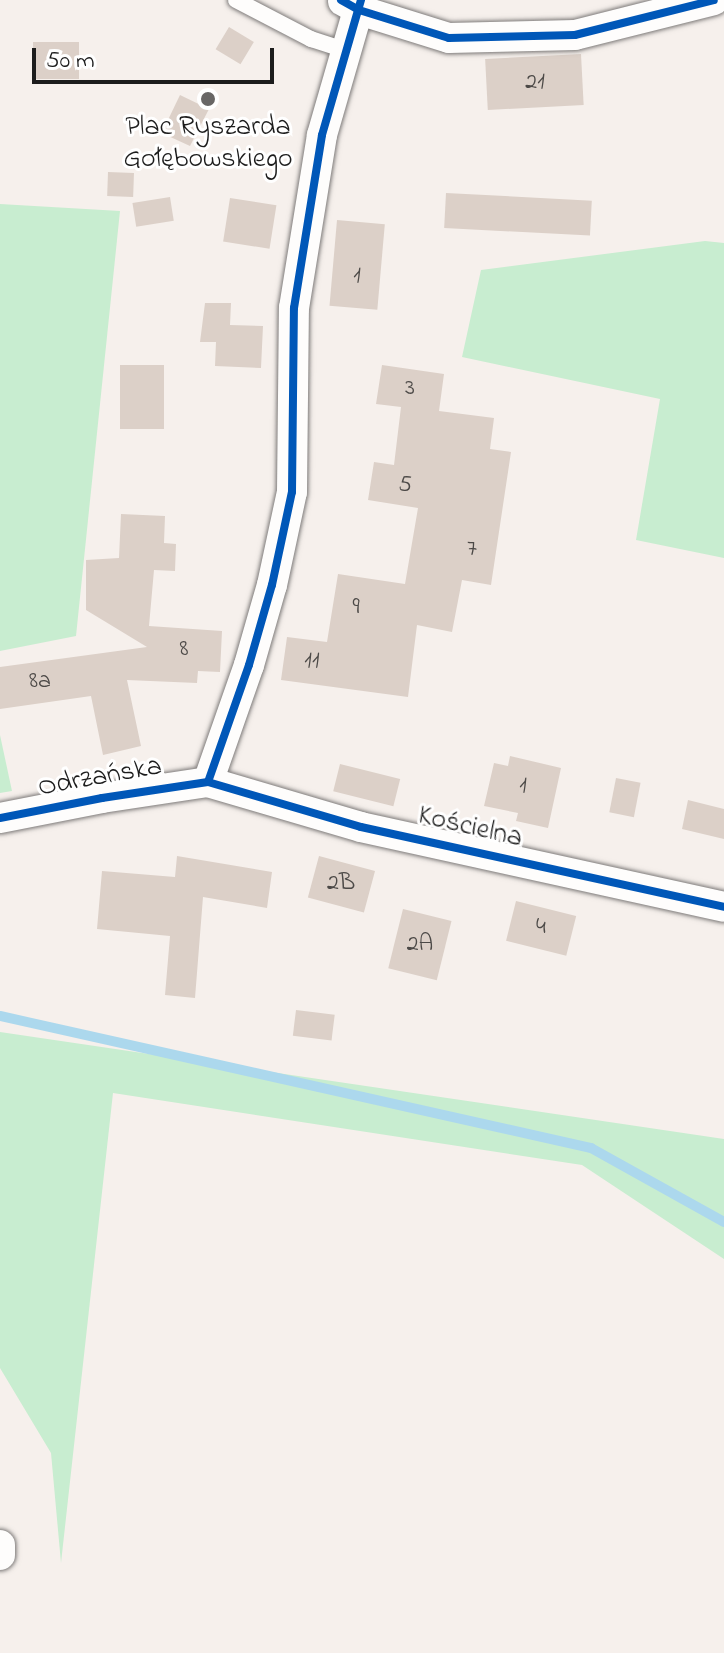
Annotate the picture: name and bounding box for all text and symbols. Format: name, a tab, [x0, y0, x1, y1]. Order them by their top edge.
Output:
scale bar	[36, 32, 278, 82]
text: 50 m	[46, 44, 95, 79]
house number: 21	[525, 69, 545, 97]
marker: Plac Ryszarda Gołębowskiego	[199, 90, 217, 108]
place label: Plac Ryszarda Gołębowskiego	[123, 111, 293, 177]
house number: 1	[353, 263, 361, 291]
house number: 3	[405, 375, 415, 403]
house number: 5	[398, 472, 412, 500]
house number: 7	[467, 536, 477, 564]
house number: 9	[352, 594, 360, 622]
house number: 8	[180, 636, 188, 664]
house number: 11	[304, 648, 320, 676]
house number: 8a	[29, 668, 51, 696]
street label: Odrzańska	[35, 751, 165, 805]
house number: 1	[519, 773, 527, 801]
street label: Kościelna	[415, 800, 525, 856]
house number: 2B	[327, 870, 355, 898]
house number: 4	[536, 914, 546, 942]
house number: 2A	[407, 931, 433, 959]

